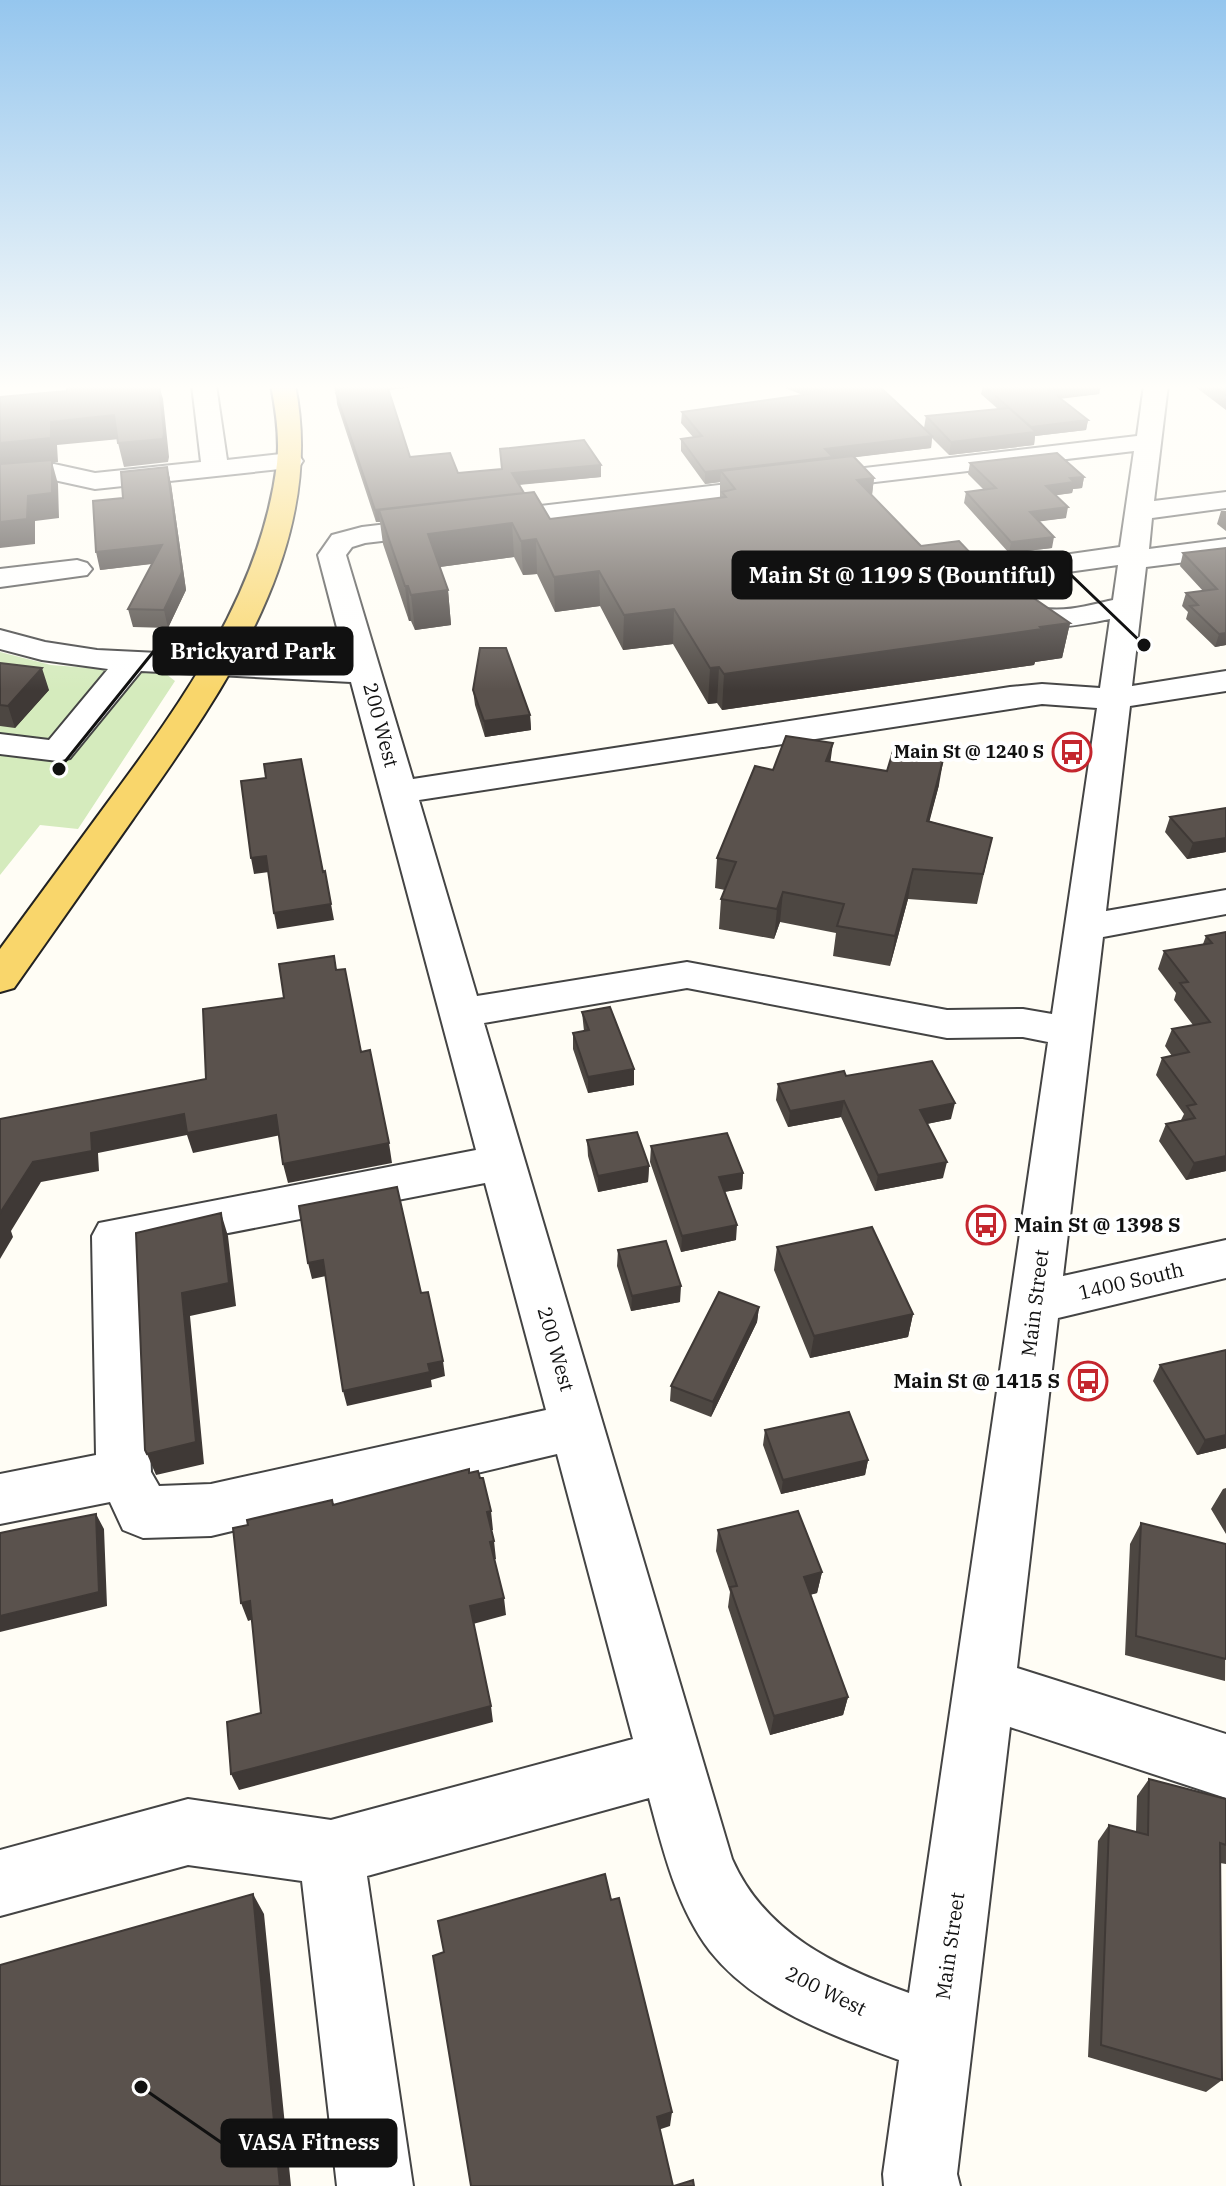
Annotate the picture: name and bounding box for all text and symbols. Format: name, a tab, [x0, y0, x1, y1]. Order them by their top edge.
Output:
callout: Main St @ 1199 S (Bountiful)	[733, 552, 1071, 598]
text: Main St @ 1199 S (Bountiful)	[749, 560, 1056, 589]
callout: Brickyard Park	[154, 628, 352, 674]
text: Brickyard Park	[170, 636, 336, 665]
street label: 200 West	[357, 680, 406, 770]
bus stop icon: Main St @ 1240 S	[1051, 731, 1093, 773]
place label: Main St @ 1240 S	[894, 740, 1044, 763]
bus stop icon: Main St @ 1398 S	[965, 1204, 1007, 1246]
place label: Main St @ 1398 S	[1014, 1211, 1181, 1238]
street label: Main Street	[1015, 1248, 1055, 1358]
street label: 1400 South	[1075, 1255, 1186, 1306]
street label: 200 West	[532, 1304, 581, 1394]
bus stop icon: Main St @ 1415 S	[1067, 1360, 1109, 1402]
place label: Main St @ 1415 S	[893, 1367, 1060, 1394]
street label: Main Street	[929, 1890, 970, 2001]
street label: 200 West	[781, 1959, 871, 2022]
callout: VASA Fitness	[222, 2120, 396, 2166]
text: VASA Fitness	[238, 2127, 380, 2156]

